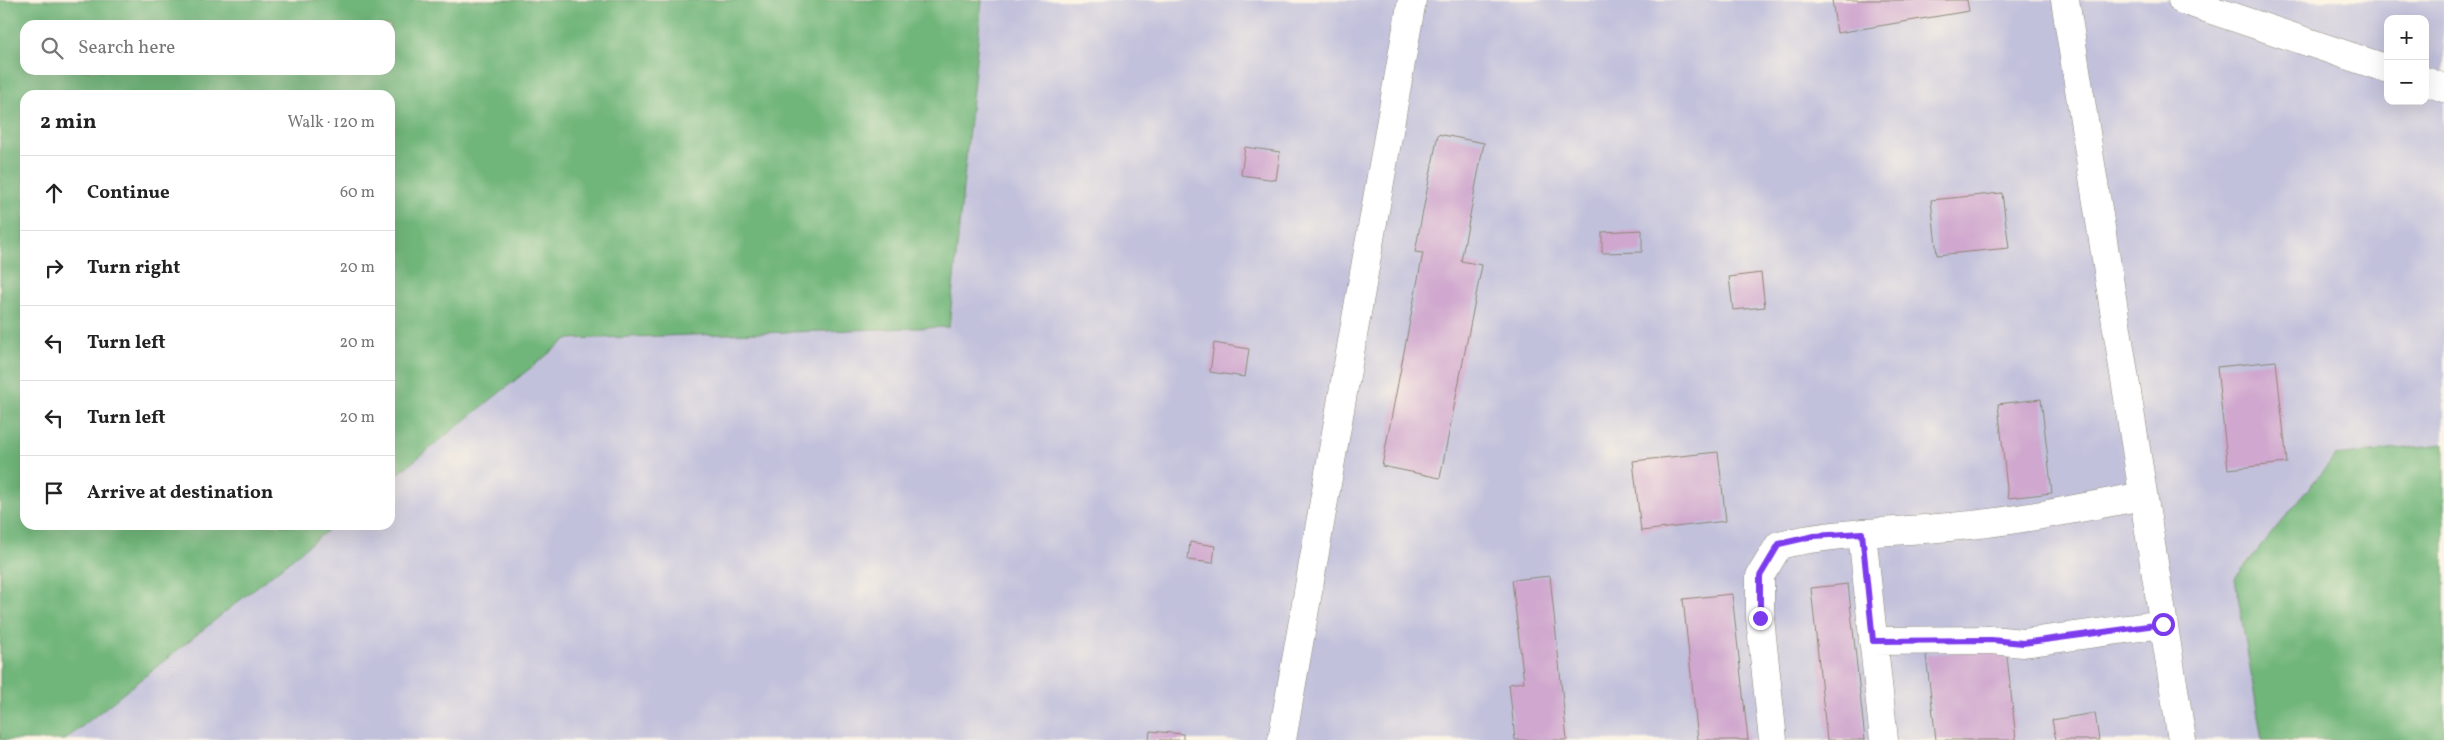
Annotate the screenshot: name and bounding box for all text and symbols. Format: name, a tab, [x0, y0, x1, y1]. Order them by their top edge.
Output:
map controls	[2384, 15, 2429, 105]
button: +	[2384, 15, 2429, 60]
search box	[20, 20, 395, 75]
icon: search	[38, 34, 66, 62]
text: Search here	[78, 35, 175, 61]
button: −	[2384, 60, 2429, 105]
text: 2 min	[40, 108, 97, 137]
text: Walk · 120 m	[287, 112, 375, 134]
icon: ahead	[40, 179, 68, 207]
text: Continue	[87, 180, 170, 206]
text: 60 m	[340, 182, 375, 204]
icon: right	[40, 254, 68, 282]
text: Turn right	[87, 255, 180, 281]
text: 20 m	[340, 257, 375, 279]
icon: left	[40, 329, 68, 357]
text: Turn left	[87, 330, 166, 356]
text: 20 m	[340, 332, 375, 354]
icon: left	[40, 404, 68, 432]
text: Turn left	[87, 405, 166, 431]
text: 20 m	[340, 407, 375, 429]
icon: arrive	[40, 479, 68, 507]
text: Arrive at destination	[87, 480, 273, 506]
route end	[1749, 607, 1772, 630]
route start	[2152, 613, 2175, 636]

